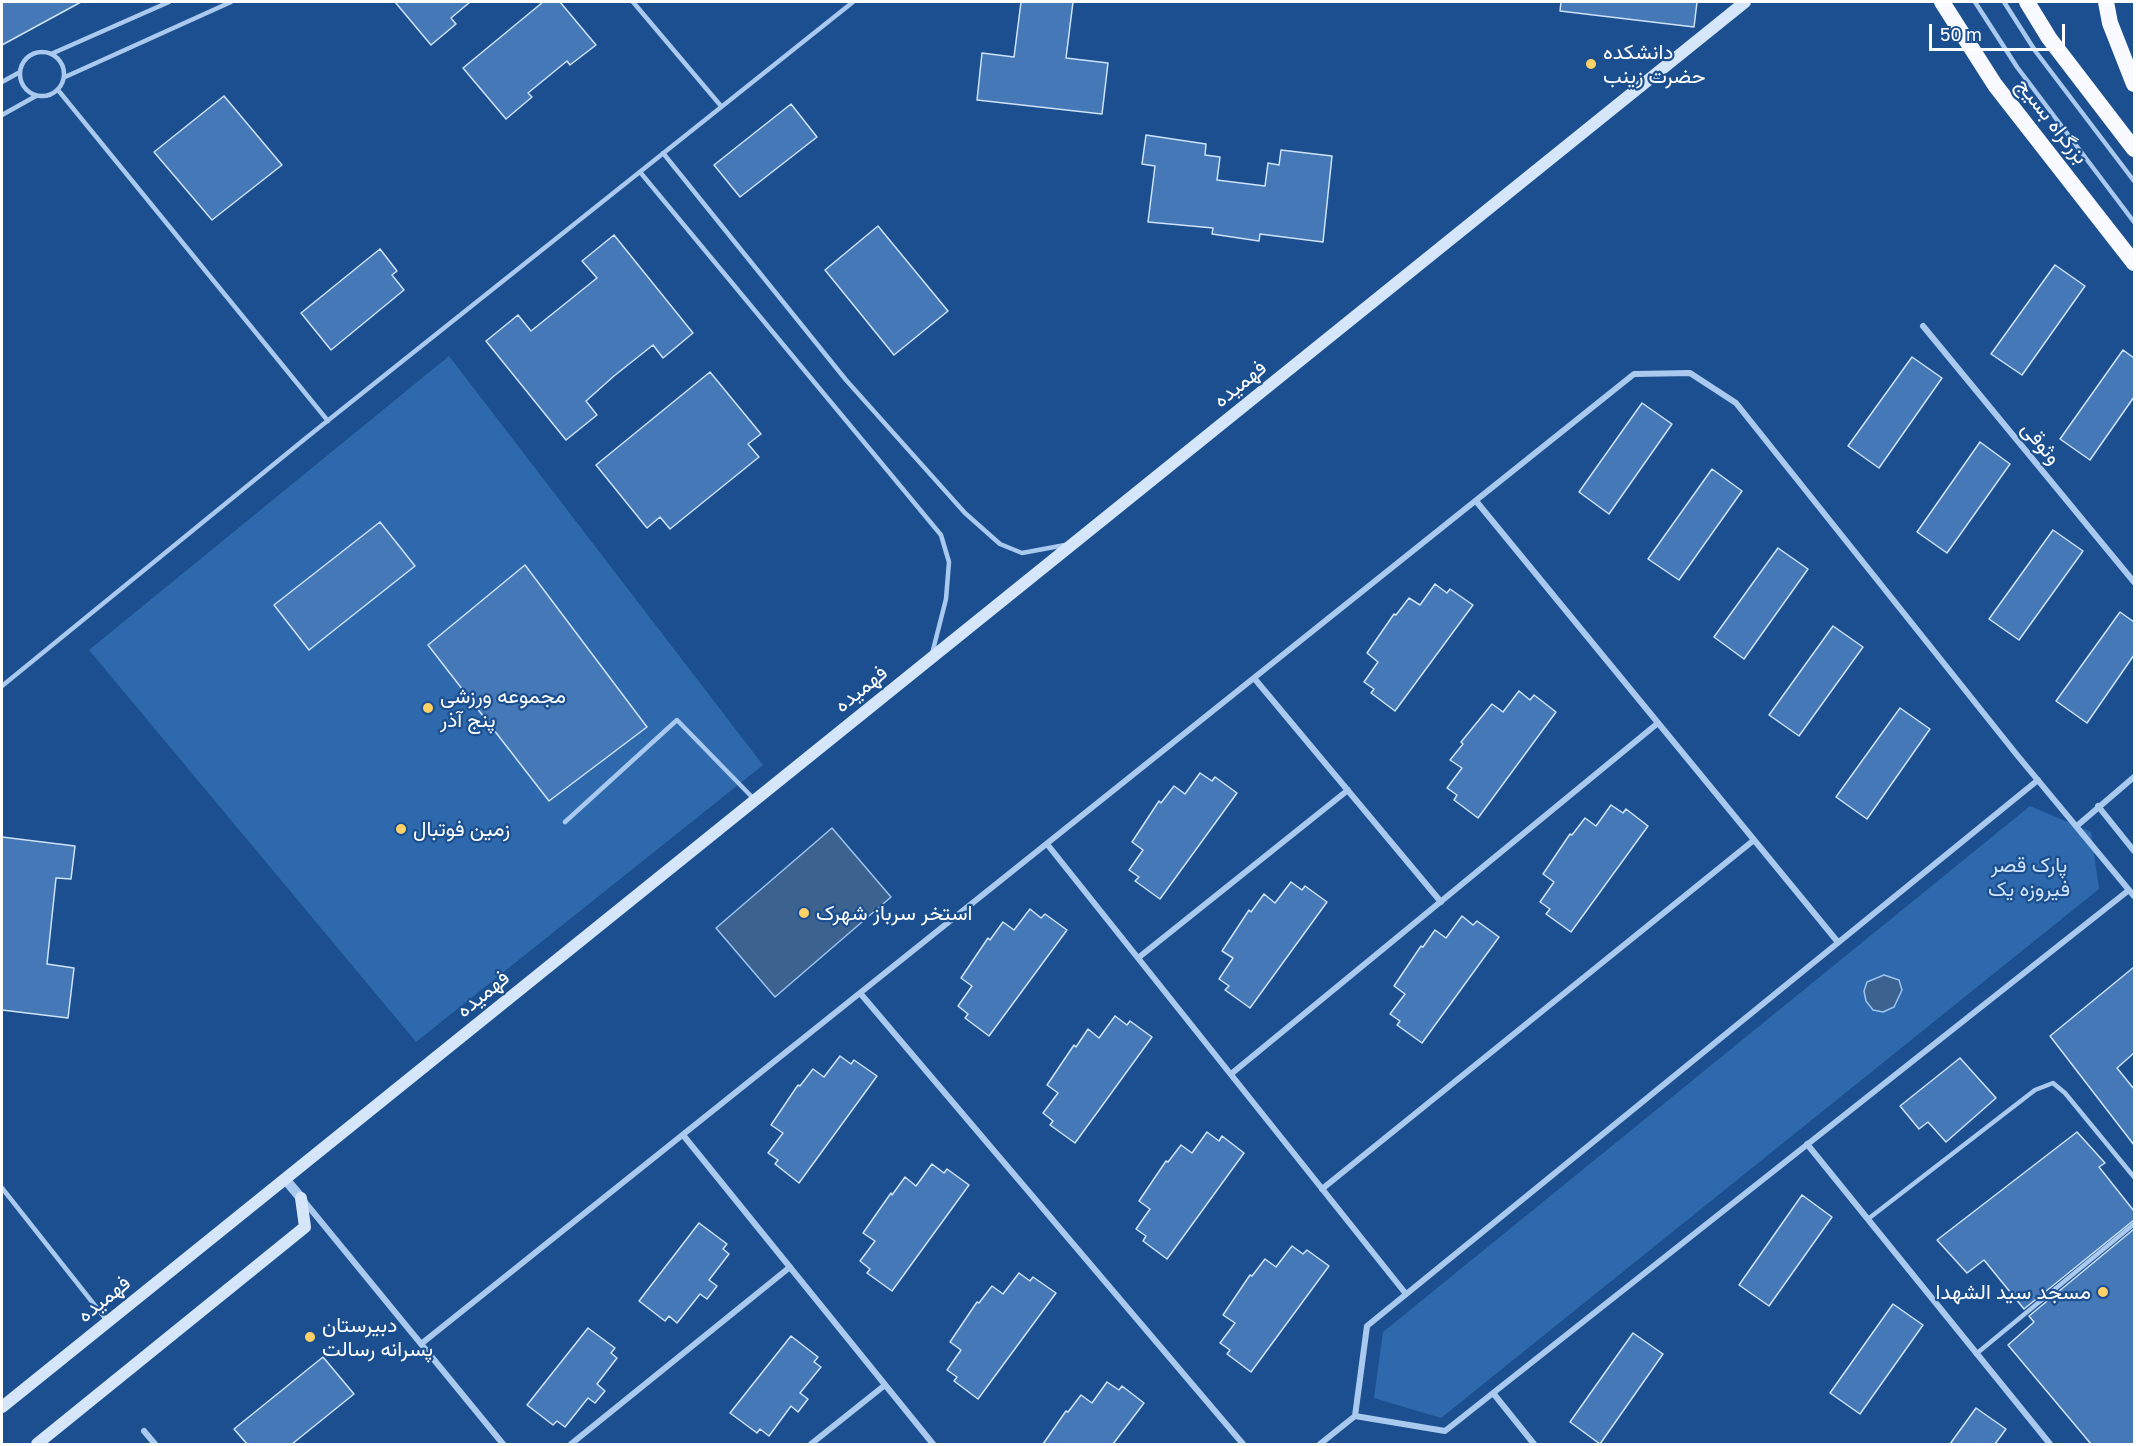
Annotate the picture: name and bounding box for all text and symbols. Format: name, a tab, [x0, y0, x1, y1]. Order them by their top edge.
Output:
scale bar	[1932, 12, 2068, 50]
text: 50 m	[1940, 23, 1982, 45]
place label: دانشکده حضرت زینب	[1603, 39, 1706, 89]
marker: دانشکده حضرت زینب	[1584, 57, 1598, 71]
street label: بزرگراه بسیج	[2011, 73, 2093, 169]
street label: فهمیده	[1208, 355, 1272, 413]
street label: وثوقی	[2016, 416, 2066, 470]
street label: فهمیده	[829, 660, 893, 718]
place label: مجموعه ورزشی پنج آذر	[440, 683, 566, 733]
marker: مجموعه ورزشی پنج آذر	[421, 701, 435, 715]
place label: زمین فوتبال	[413, 816, 510, 842]
marker: زمین فوتبال	[394, 822, 408, 836]
park label: پارک قصر فیروزه یک	[1988, 852, 2070, 902]
place label: استخر سرباز شهرک	[816, 900, 972, 926]
marker: استخر سرباز شهرک	[797, 906, 811, 920]
street label: فهمیده	[451, 965, 515, 1023]
street label: فهمیده	[72, 1270, 136, 1328]
place label: مسجد سید الشهدا	[1936, 1279, 2091, 1305]
marker: مسجد سید الشهدا	[2096, 1285, 2110, 1299]
place label: دبیرستان پسرانه رسالت	[322, 1312, 433, 1362]
marker: دبیرستان پسرانه رسالت	[303, 1330, 317, 1344]

